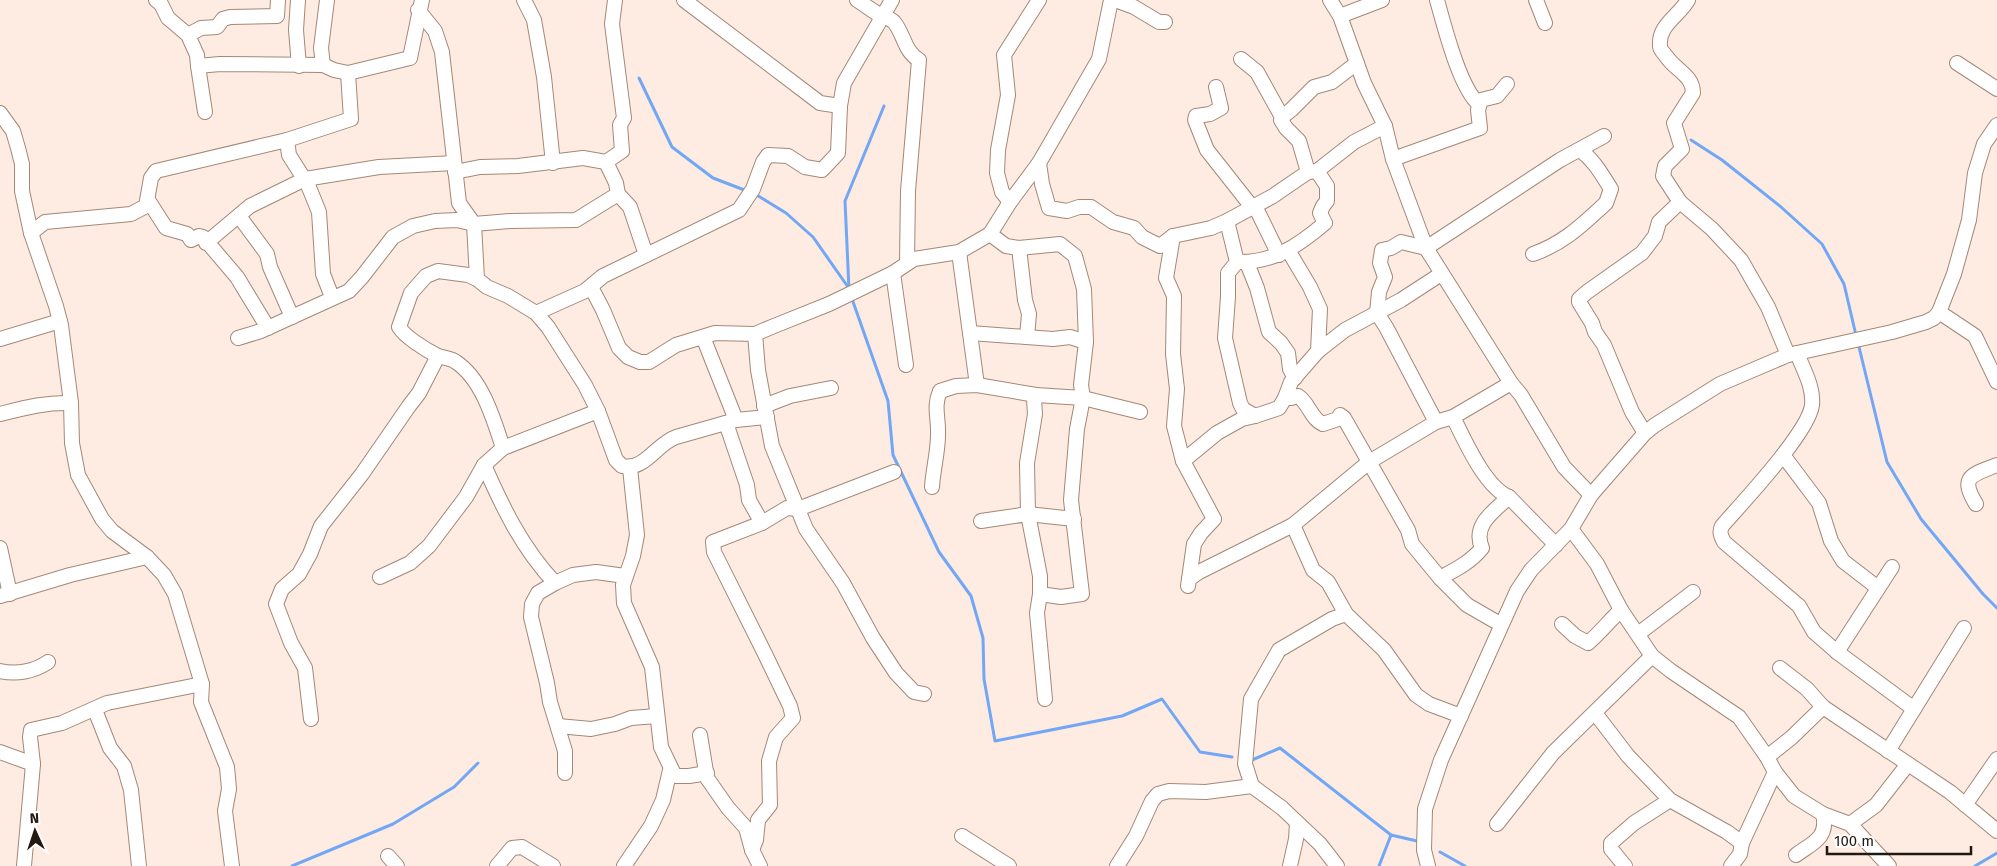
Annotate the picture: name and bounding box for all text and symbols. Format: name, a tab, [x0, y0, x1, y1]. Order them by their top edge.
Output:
north arrow	[10, 806, 60, 856]
text: N	[29, 810, 39, 827]
scale bar	[1827, 824, 1971, 856]
text: 100 m	[1834, 832, 1874, 850]

